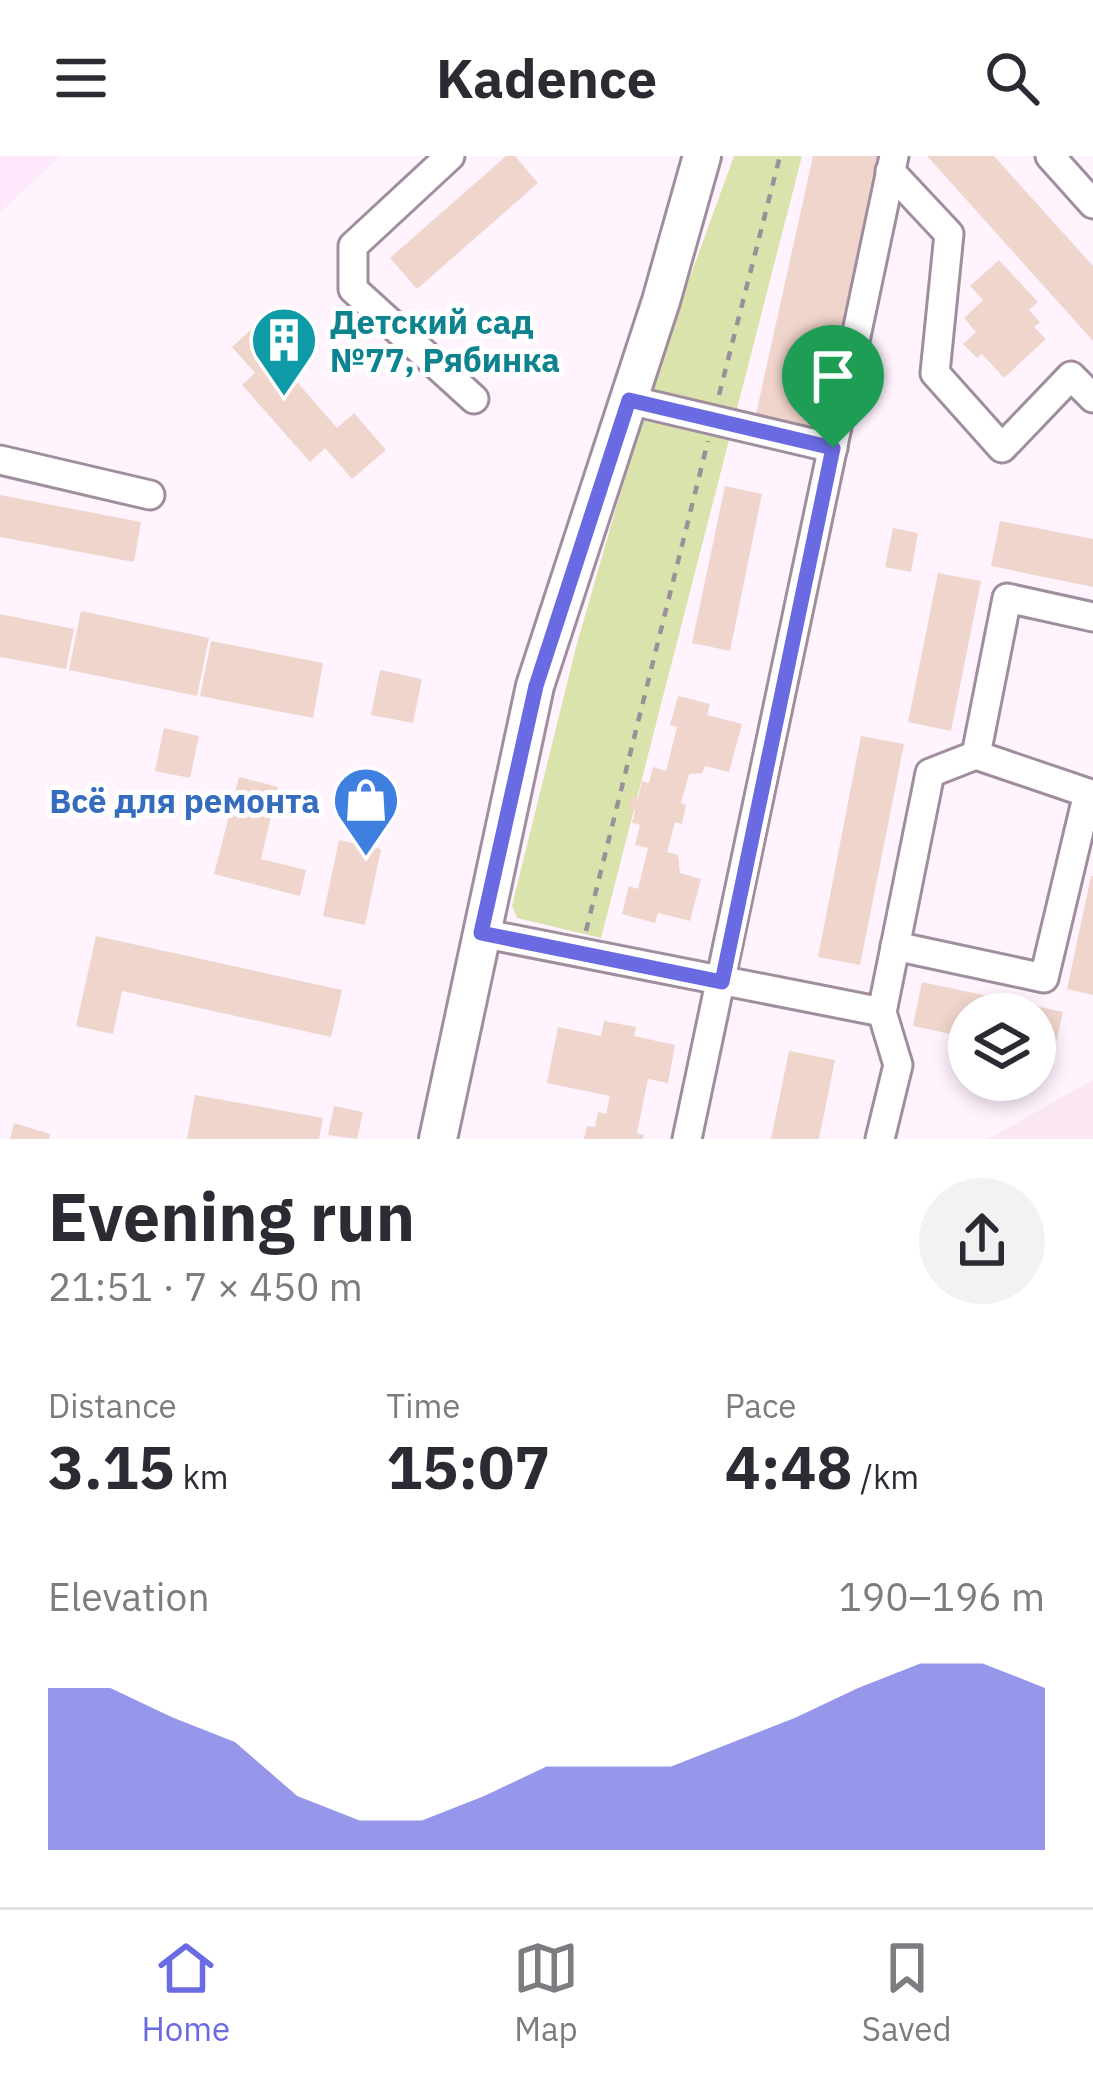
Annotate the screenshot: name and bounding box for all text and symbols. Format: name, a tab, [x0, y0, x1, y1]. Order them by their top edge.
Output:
text: Kadence	[436, 43, 657, 113]
icon: menu	[48, 45, 114, 111]
icon: search	[979, 45, 1045, 111]
place label: Детский сад №77, Рябинка	[330, 300, 560, 381]
building icon: Детский сад №77, Рябинка	[249, 305, 319, 399]
pin	[782, 325, 884, 448]
icon: arrive	[800, 343, 866, 409]
shop icon: Всё для ремонта	[331, 765, 401, 859]
place label: Всё для ремонта	[49, 779, 320, 822]
map controls	[948, 993, 1056, 1101]
button: layers	[948, 993, 1056, 1101]
text: Evening run	[48, 1173, 415, 1259]
button: share	[919, 1178, 1045, 1304]
text: 21:51 · 7 × 450 m	[48, 1261, 363, 1312]
text: Distance	[48, 1384, 177, 1427]
text: Time	[386, 1384, 460, 1427]
text: Pace	[725, 1384, 796, 1427]
text: 3.15	[48, 1427, 175, 1506]
text: 15:07	[386, 1427, 550, 1506]
text: 4:48	[725, 1427, 852, 1506]
text: km	[175, 1455, 229, 1498]
text: /km	[852, 1455, 919, 1498]
text: Elevation	[48, 1571, 210, 1622]
text: 190–196 m	[838, 1571, 1045, 1622]
tab: Home	[141, 1935, 230, 2050]
tab: Map	[513, 1935, 579, 2050]
tab: Saved	[862, 1935, 952, 2050]

